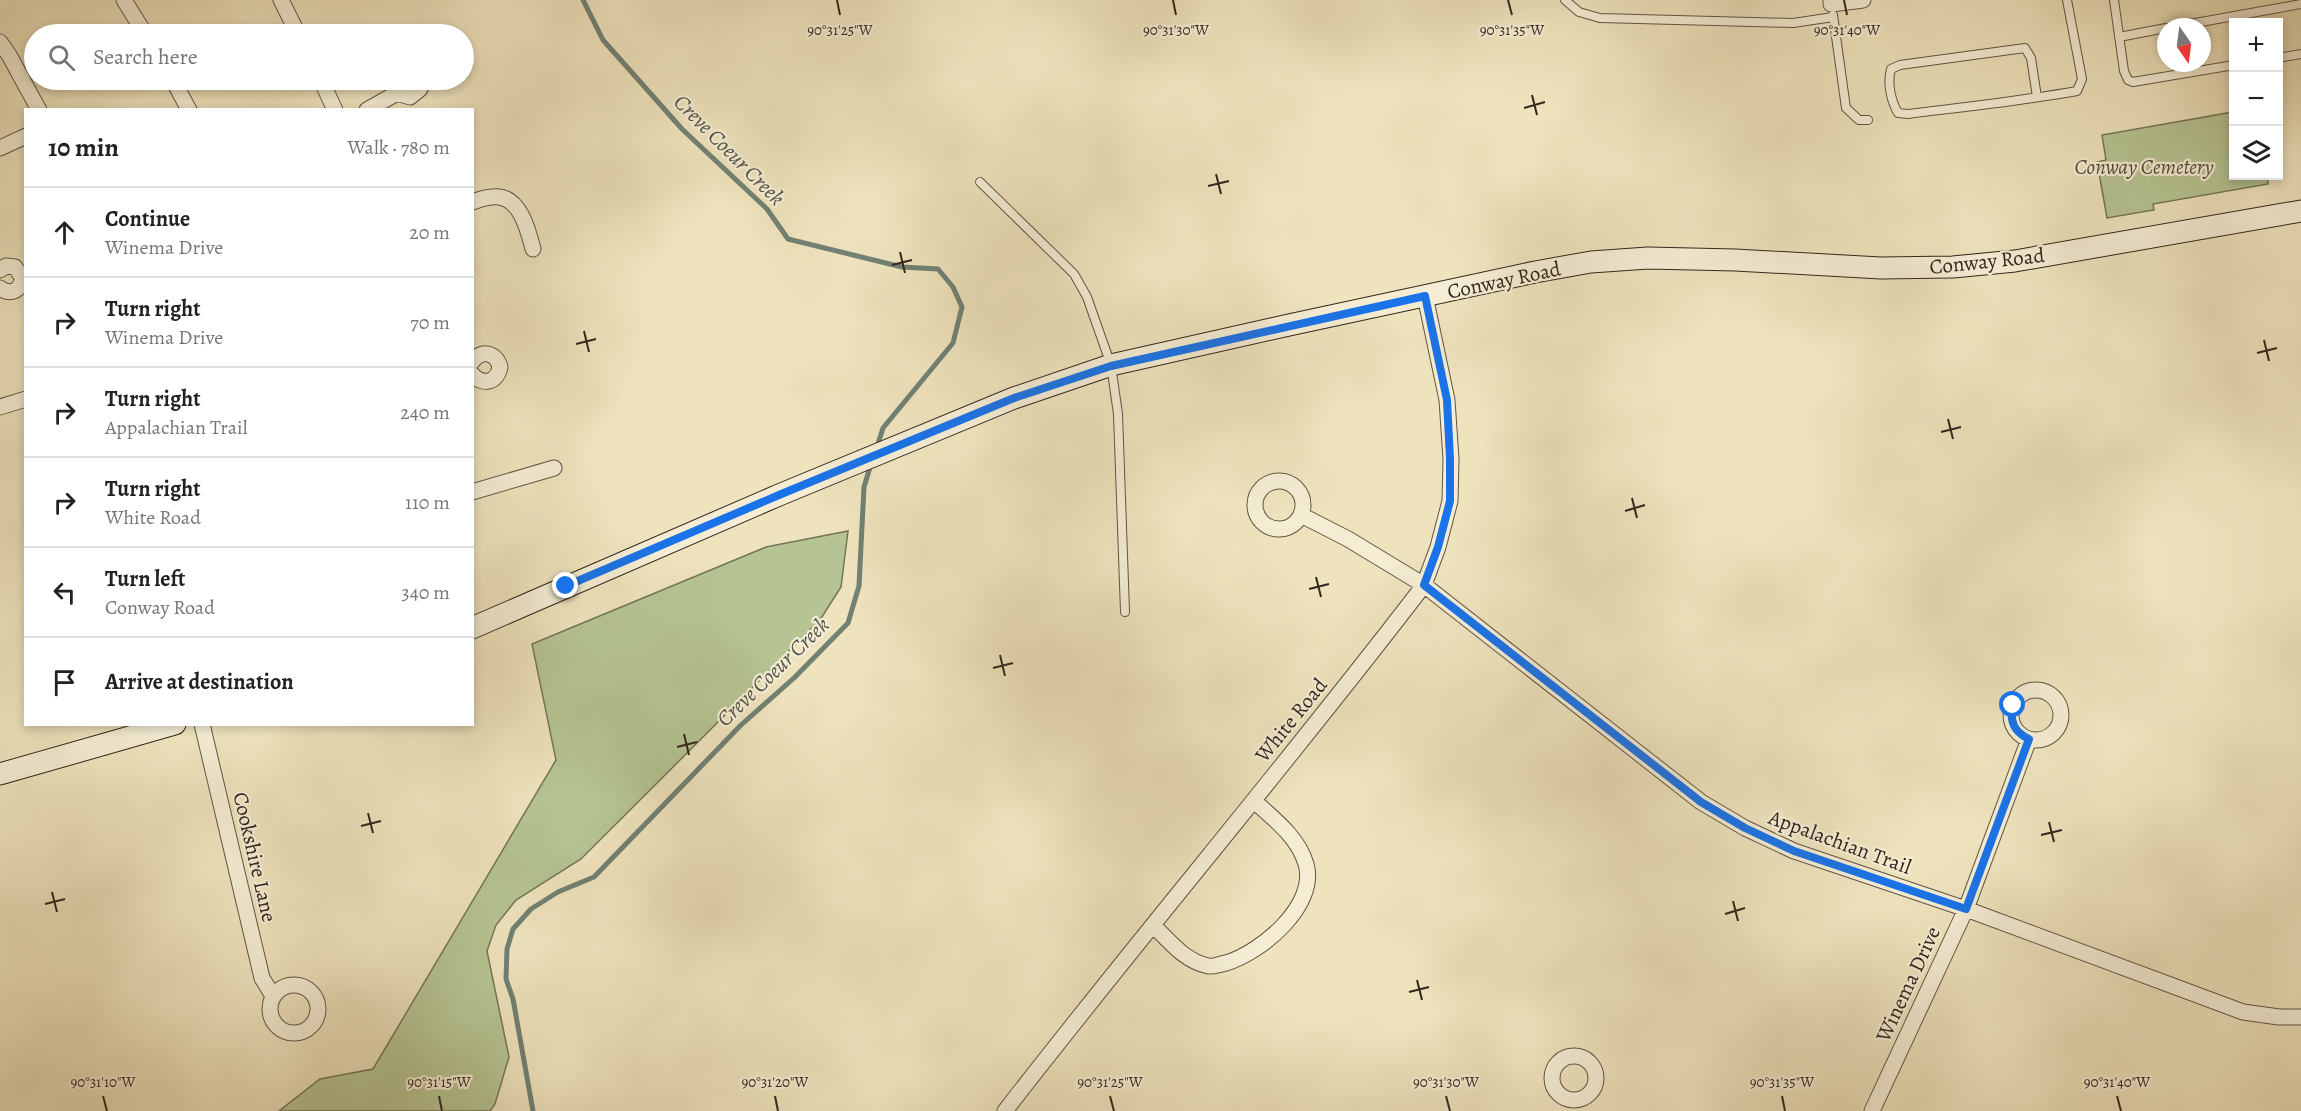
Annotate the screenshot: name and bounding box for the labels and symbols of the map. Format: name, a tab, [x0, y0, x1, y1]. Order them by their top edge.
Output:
north arrow	[2157, 18, 2211, 72]
text: 90°31'25"W	[807, 20, 873, 40]
text: 90°31'30"W	[1143, 20, 1209, 40]
text: 90°31'35"W	[1480, 20, 1544, 40]
text: 90°31'40"W	[1814, 20, 1880, 40]
water label: Creve Coeur Creek	[667, 88, 791, 212]
park label: Conway Cemetery	[2074, 153, 2214, 181]
street label: Conway Road	[1928, 241, 2047, 281]
street label: Conway Road	[1445, 254, 1564, 306]
route end	[552, 572, 578, 598]
water label: Creve Coeur Creek	[710, 610, 836, 734]
street label: White Road	[1248, 671, 1334, 769]
route start	[1999, 691, 2025, 717]
street label: Cookshire Lane	[226, 789, 284, 925]
street label: Appalachian Trail	[1764, 803, 1915, 881]
street label: Winema Drive	[1869, 922, 1947, 1047]
text: 90°31'10"W	[71, 1072, 135, 1092]
text: 90°31'15"W	[407, 1072, 471, 1092]
text: 90°31'20"W	[742, 1072, 808, 1092]
text: 90°31'25"W	[1077, 1072, 1143, 1092]
text: 90°31'30"W	[1413, 1072, 1479, 1092]
text: 90°31'35"W	[1750, 1072, 1814, 1092]
text: 90°31'40"W	[2084, 1072, 2150, 1092]

